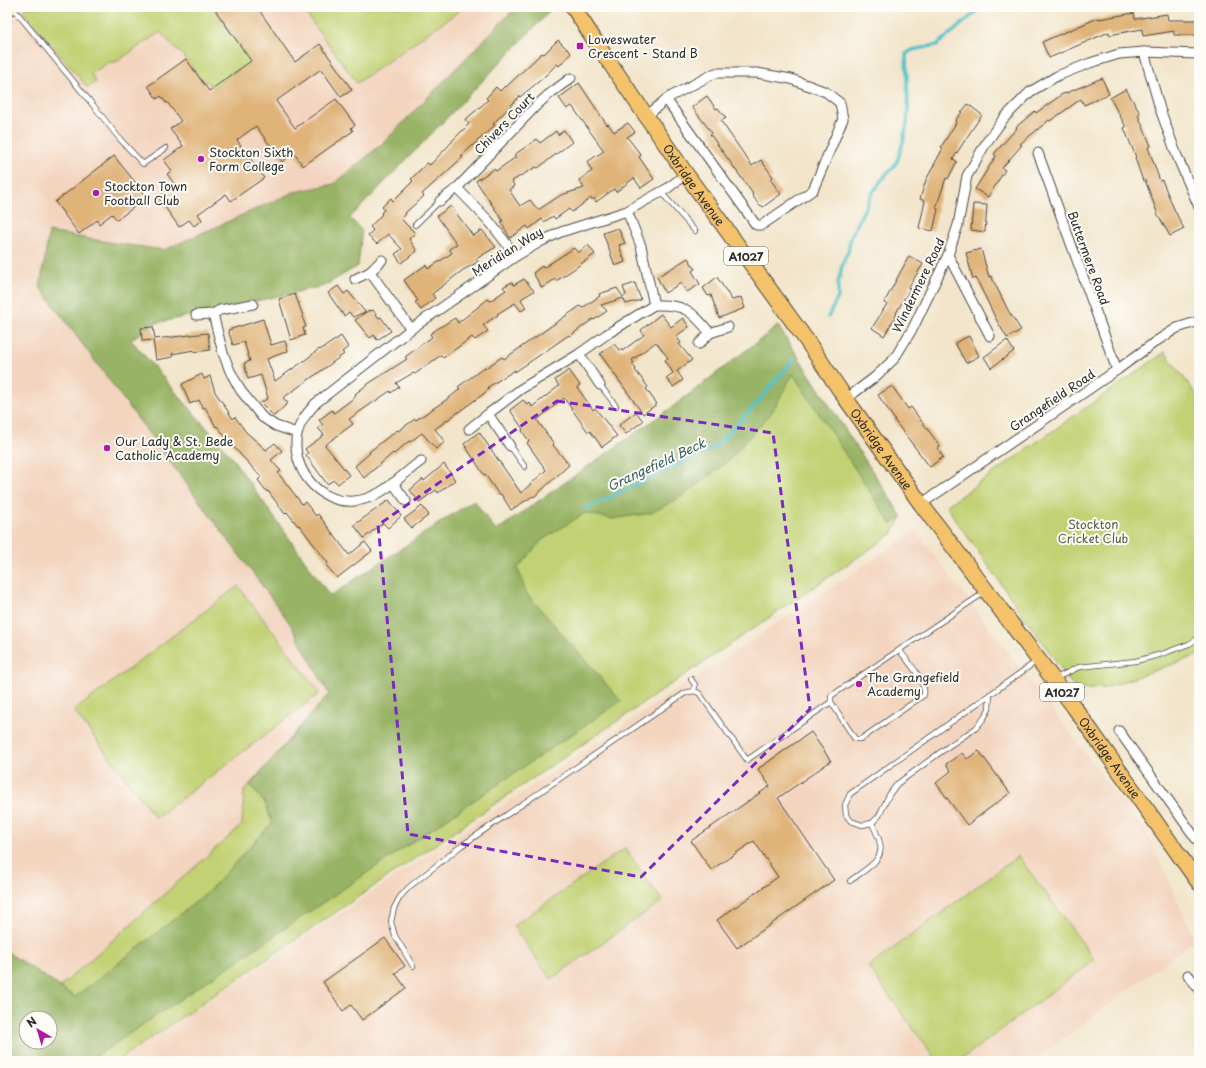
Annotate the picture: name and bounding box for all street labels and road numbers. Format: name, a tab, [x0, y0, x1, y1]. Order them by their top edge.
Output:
street label: Chivers Court	[470, 88, 538, 158]
street label: Oxbridge Avenue	[659, 140, 730, 229]
street label: Buttermere Road	[1064, 208, 1114, 308]
street label: Meridian Way	[468, 222, 546, 280]
street label: Windermere Road	[887, 235, 949, 335]
road number: A1027	[724, 247, 768, 265]
street label: Grangefield Road	[1006, 365, 1098, 435]
street label: Oxbridge Avenue	[846, 404, 917, 494]
road number: A1027	[1040, 683, 1084, 701]
street label: Oxbridge Avenue	[1075, 713, 1145, 802]

